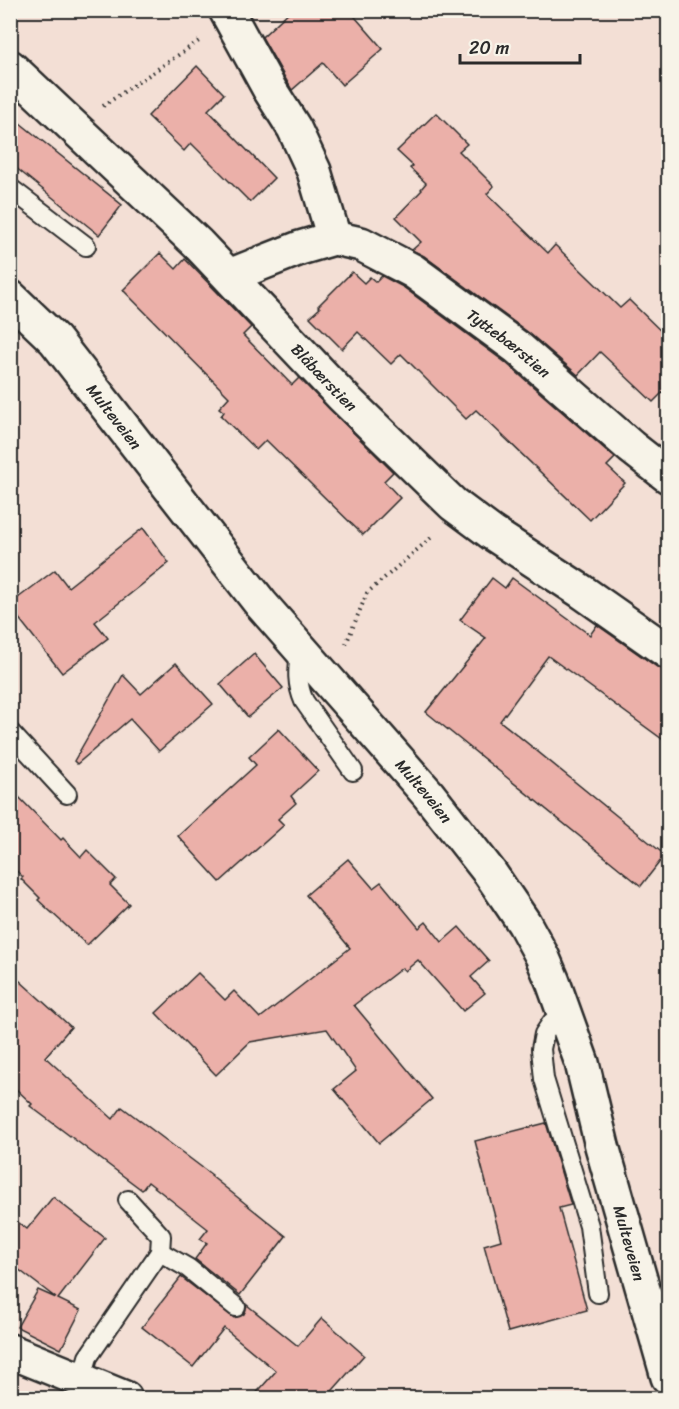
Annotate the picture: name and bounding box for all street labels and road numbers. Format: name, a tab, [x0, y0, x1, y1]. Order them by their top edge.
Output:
street label: Tyttebærstien	[460, 301, 558, 386]
street label: Blåbærstien	[284, 336, 365, 419]
street label: Multeveien	[79, 377, 150, 457]
street label: Multeveien	[388, 752, 460, 830]
street label: Multeveien	[605, 1202, 654, 1285]

